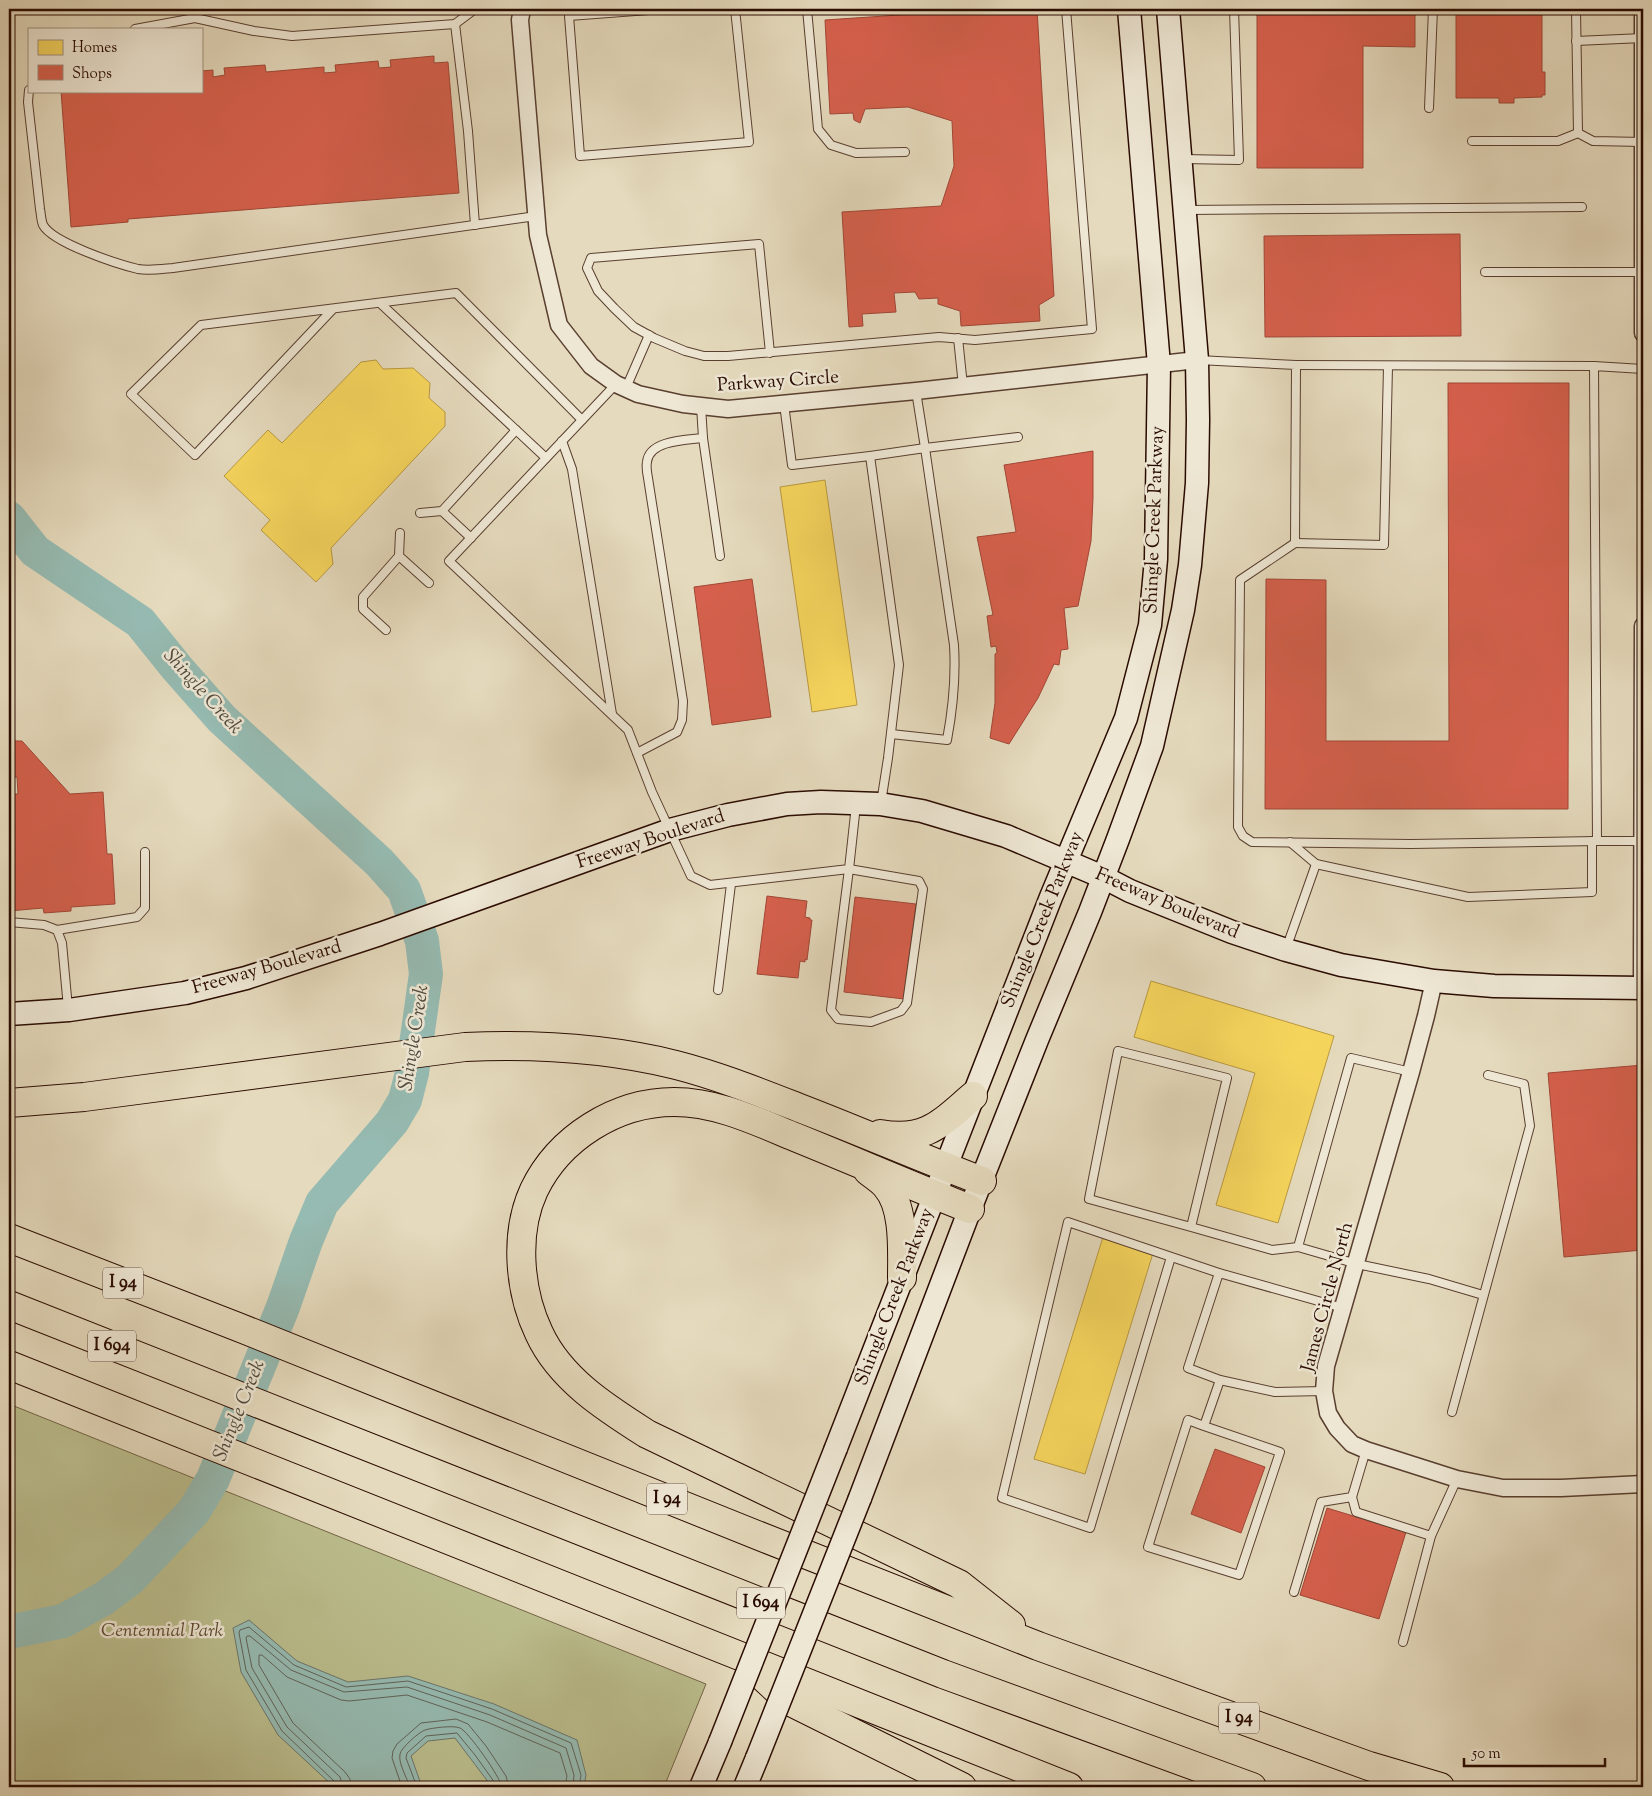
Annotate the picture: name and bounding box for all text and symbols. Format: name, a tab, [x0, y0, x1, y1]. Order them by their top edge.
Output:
legend	[28, 28, 202, 92]
text: Homes	[72, 38, 117, 59]
text: Shops	[72, 64, 112, 85]
street label: Parkway Circle	[716, 364, 840, 400]
street label: Shingle Creek Parkway	[1138, 425, 1172, 615]
water label: Shingle Creek	[156, 643, 248, 741]
street label: Freeway Boulevard	[573, 803, 729, 877]
street label: Shingle Creek Parkway	[995, 827, 1091, 1012]
street label: Freeway Boulevard	[1091, 861, 1244, 947]
street label: Freeway Boulevard	[189, 934, 345, 1002]
water label: Shingle Creek	[392, 983, 438, 1093]
street label: Shingle Creek Parkway	[849, 1204, 942, 1390]
street label: James Circle North	[1295, 1219, 1361, 1376]
road number: I 94	[103, 1268, 143, 1299]
road number: I 694	[88, 1330, 136, 1362]
water label: Shingle Creek	[207, 1356, 273, 1466]
road number: I 94	[647, 1484, 687, 1515]
road number: I 694	[737, 1588, 785, 1619]
park label: Centennial Park	[101, 1618, 223, 1645]
road number: I 94	[1219, 1702, 1259, 1734]
scale bar	[1464, 1736, 1606, 1768]
text: 50 m	[1471, 1744, 1501, 1765]

